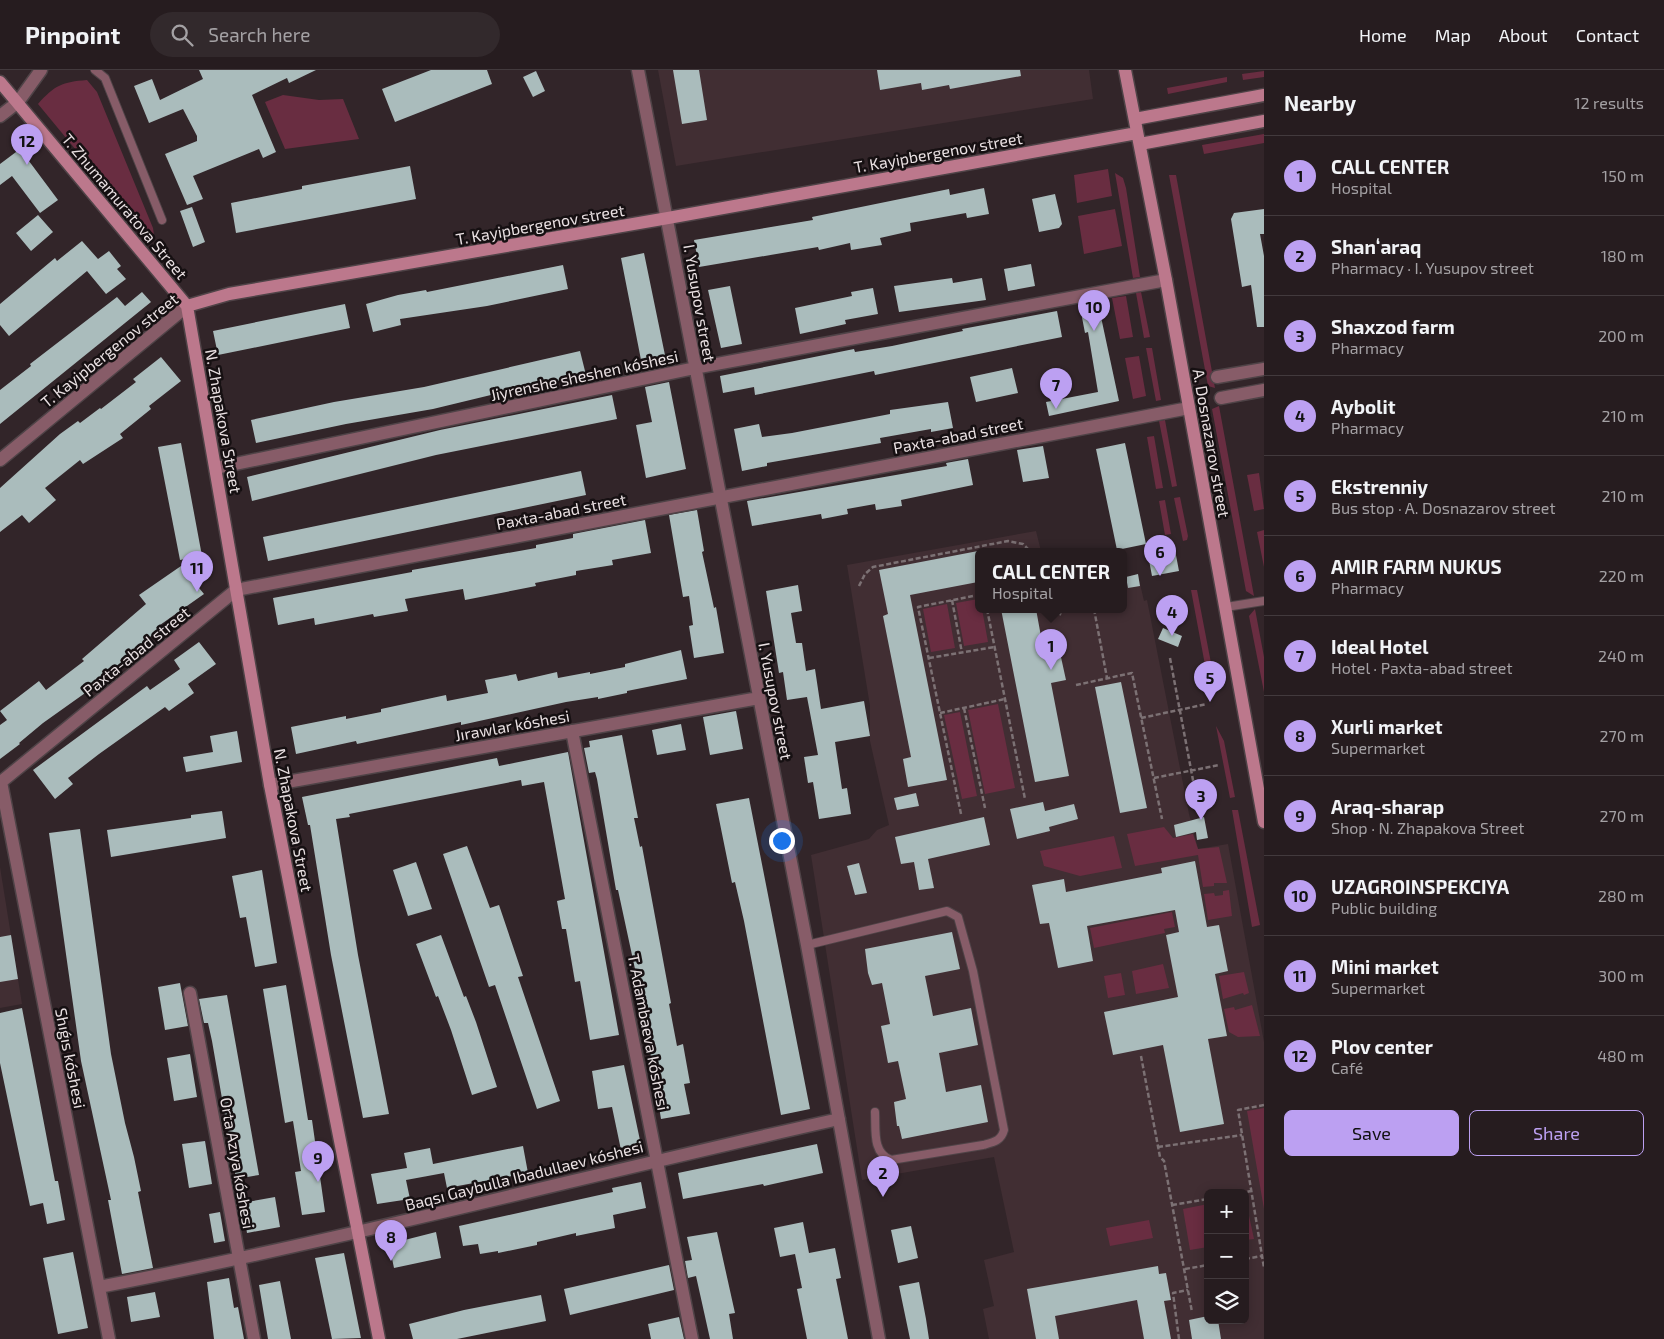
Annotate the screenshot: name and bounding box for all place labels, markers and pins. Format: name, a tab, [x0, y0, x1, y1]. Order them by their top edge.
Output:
pin: 12	[11, 124, 43, 165]
pin: 10	[1078, 290, 1110, 331]
pin: 7	[1040, 368, 1072, 409]
pin: 6	[1144, 535, 1176, 576]
pin: 11	[181, 551, 213, 592]
pin: 4	[1156, 595, 1188, 636]
pin: 1	[1035, 629, 1067, 670]
pin: 5	[1194, 661, 1226, 702]
pin: 3	[1185, 779, 1217, 820]
pin: 9	[302, 1141, 334, 1182]
pin: 2	[867, 1156, 899, 1197]
pin: 8	[375, 1220, 407, 1261]

